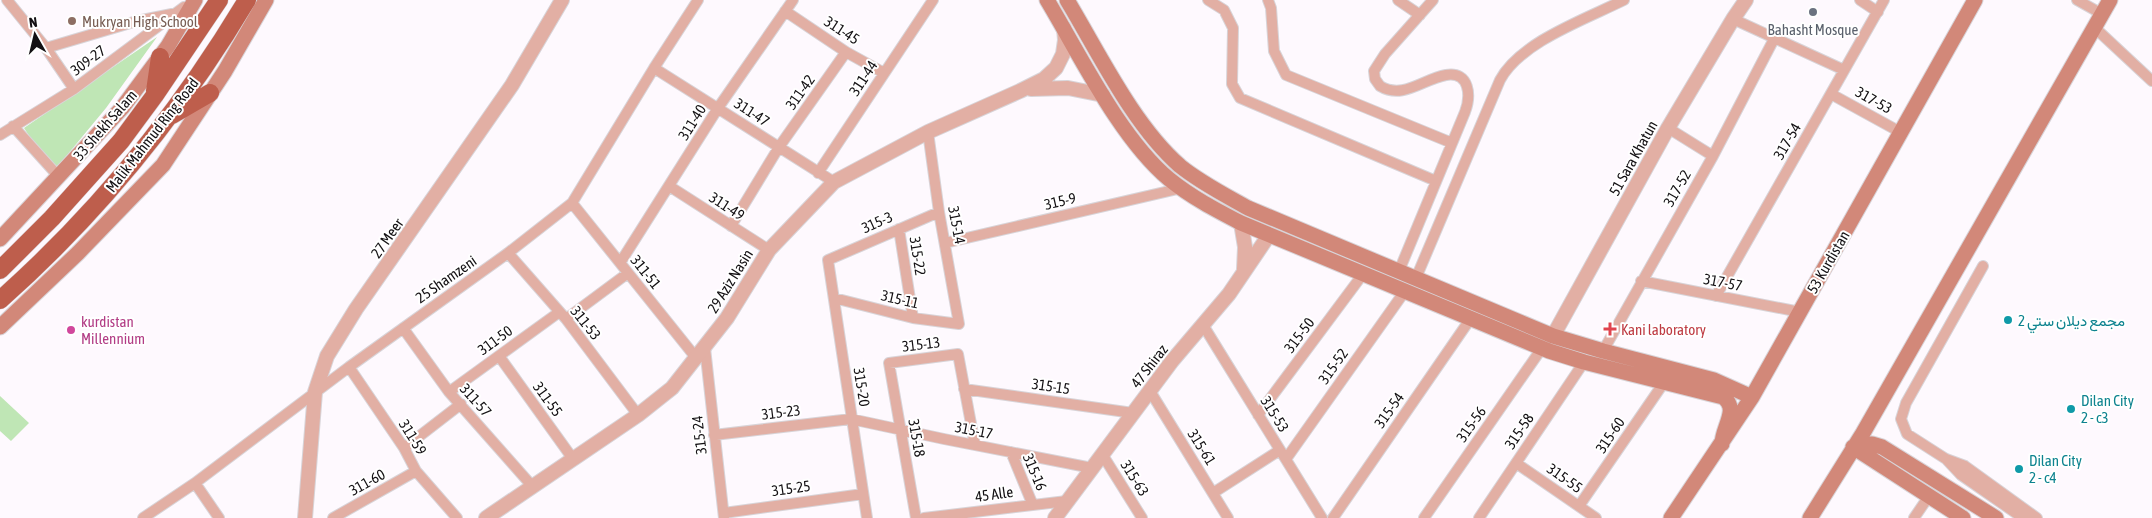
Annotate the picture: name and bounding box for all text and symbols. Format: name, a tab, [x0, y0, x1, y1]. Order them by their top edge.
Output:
marker: Bahasht Mosque	[1807, 6, 1819, 18]
north arrow	[10, 10, 60, 60]
street label: 311-45	[821, 12, 863, 48]
place label: Mukryan High School	[82, 13, 198, 30]
text: N	[28, 14, 38, 31]
marker: Mukryan High School	[66, 15, 78, 27]
place label: Bahasht Mosque	[1768, 21, 1859, 38]
street label: 309-27	[67, 41, 109, 79]
street label: 311-44	[845, 57, 881, 99]
street label: 311-42	[782, 71, 818, 113]
street label: Malik Mahmud Ring Road	[102, 75, 202, 195]
street label: 317-53	[1853, 83, 1895, 117]
street label: 33 Shekh Salam	[70, 86, 140, 164]
street label: 311-47	[731, 94, 773, 130]
street label: 311-40	[675, 101, 709, 143]
street label: 51 Sara Khatun	[1605, 118, 1661, 198]
street label: 317-54	[1770, 120, 1804, 162]
street label: 317-52	[1660, 167, 1694, 209]
street label: 311-49	[706, 188, 748, 224]
street label: 315-9	[1043, 189, 1077, 213]
street label: 315-14	[945, 205, 969, 245]
street label: 315-3	[859, 208, 895, 236]
street label: 27 Meer	[367, 215, 407, 261]
street label: 53 Kurdistan	[1803, 228, 1853, 296]
street label: 315-22	[907, 235, 929, 277]
street label: 29 Aziz Nasin	[704, 246, 756, 316]
street label: 25 Shamzeni	[412, 252, 480, 306]
street label: 311-51	[627, 252, 665, 292]
street label: 317-57	[1702, 270, 1744, 294]
street label: 315-11	[879, 286, 921, 312]
street label: 311-53	[567, 303, 605, 343]
place label: مجمع ديلان ستي 2	[2018, 312, 2125, 334]
place label: kurdistan Millennium	[81, 313, 145, 347]
street label: 315-50	[1280, 314, 1318, 356]
marker: مجمع ديلان ستي 2	[2002, 314, 2014, 326]
place label: Kani laboratory	[1621, 321, 1706, 338]
street label: 311-50	[475, 322, 515, 358]
marker: Kani laboratory	[1603, 322, 1617, 336]
marker: kurdistan Millennium	[65, 324, 77, 336]
street label: 315-13	[901, 333, 941, 355]
street label: 47 Shiraz	[1127, 341, 1171, 391]
street label: 315-52	[1315, 345, 1351, 387]
street label: 315-20	[851, 366, 873, 408]
street label: 315-15	[1031, 375, 1071, 397]
street label: 311-55	[530, 379, 566, 419]
street label: 311-57	[457, 380, 495, 420]
street label: 315-54	[1371, 389, 1407, 431]
place label: Dilan City 2 - c3	[2081, 392, 2134, 426]
street label: 315-53	[1257, 393, 1293, 435]
street label: 315-23	[761, 401, 801, 423]
street label: 315-56	[1453, 403, 1489, 445]
marker: Dilan City 2 - c3	[2065, 403, 2077, 415]
street label: 315-58	[1501, 410, 1537, 452]
street label: 315-60	[1592, 414, 1628, 456]
street label: 315-24	[688, 415, 710, 455]
street label: 311-59	[396, 416, 430, 458]
street label: 315-18	[905, 418, 929, 458]
street label: 315-17	[954, 418, 994, 442]
street label: 315-61	[1184, 426, 1220, 468]
street label: 315-16	[1020, 451, 1050, 493]
place label: Dilan City 2 - c4	[2029, 452, 2082, 486]
street label: 315-63	[1117, 457, 1153, 499]
street label: 315-55	[1544, 460, 1586, 496]
marker: Dilan City 2 - c4	[2013, 463, 2025, 475]
street label: 311-60	[346, 465, 388, 499]
street label: 315-25	[770, 477, 812, 499]
street label: 45 Alle	[974, 483, 1014, 505]

